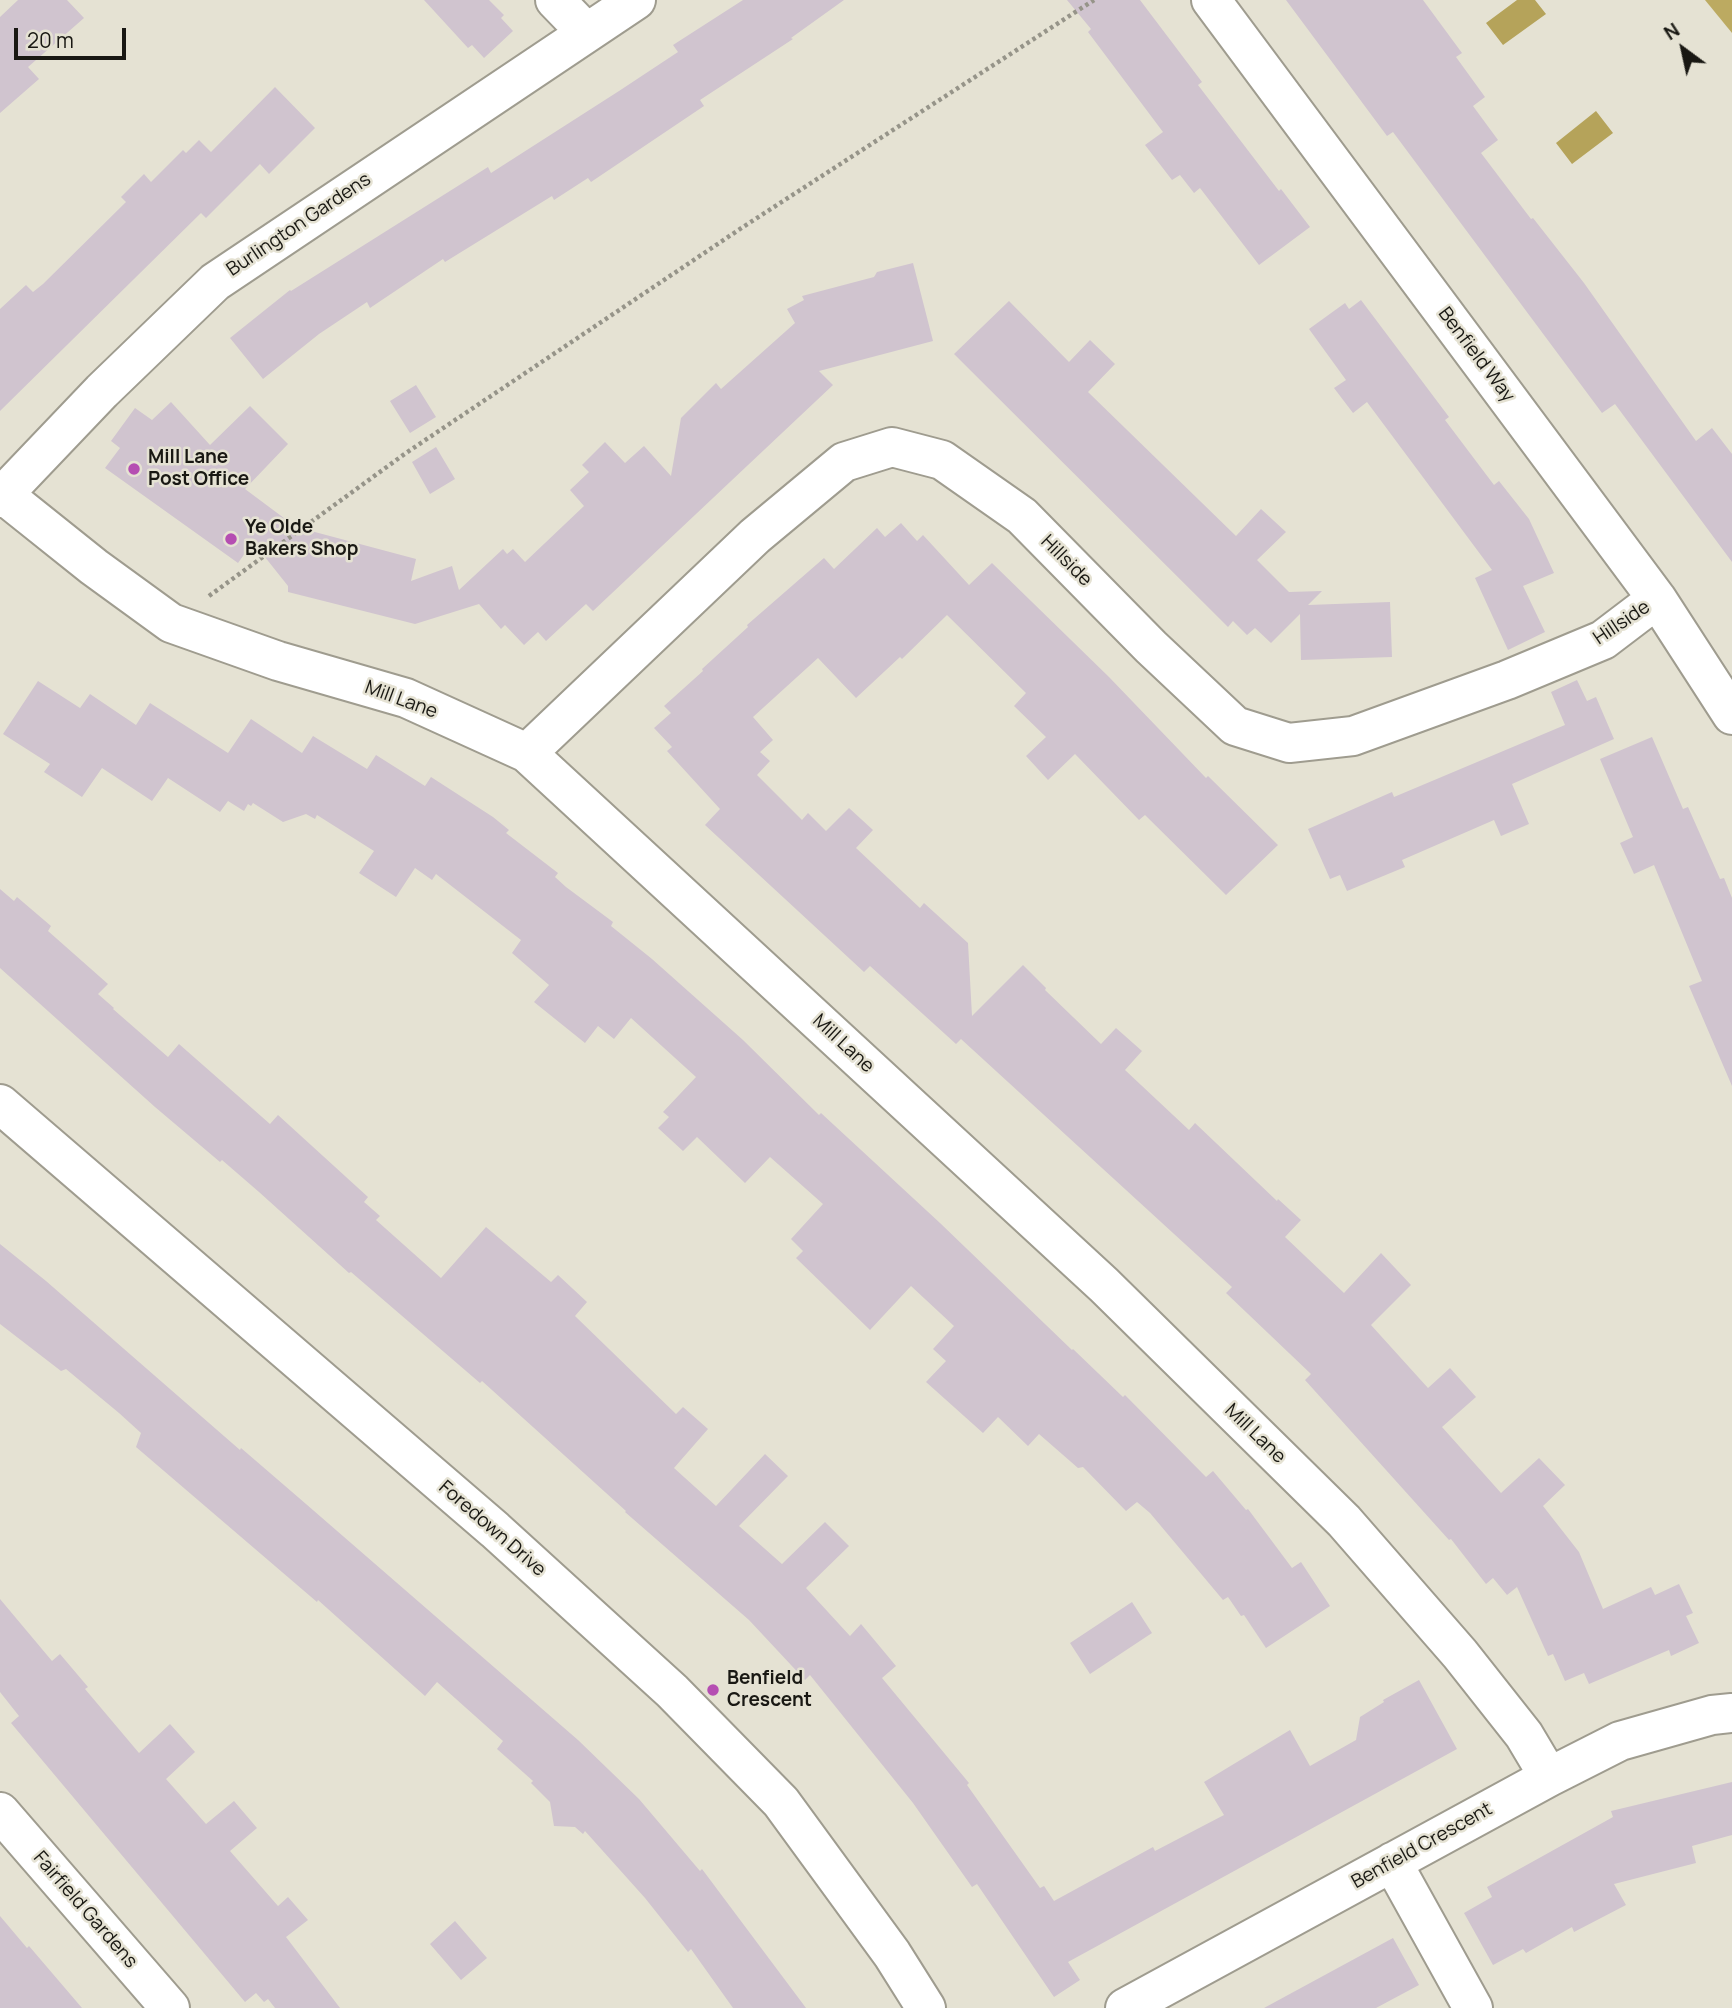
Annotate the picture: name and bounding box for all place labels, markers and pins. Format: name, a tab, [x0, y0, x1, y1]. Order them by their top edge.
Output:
place label: Mill Lane Post Office	[148, 447, 249, 491]
marker: Mill Lane Post Office	[126, 461, 142, 477]
place label: Ye Olde Bakers Shop	[245, 517, 359, 561]
marker: Ye Olde Bakers Shop	[223, 531, 239, 547]
place label: Benfield Crescent	[727, 1668, 812, 1712]
marker: Benfield Crescent	[705, 1682, 721, 1698]

